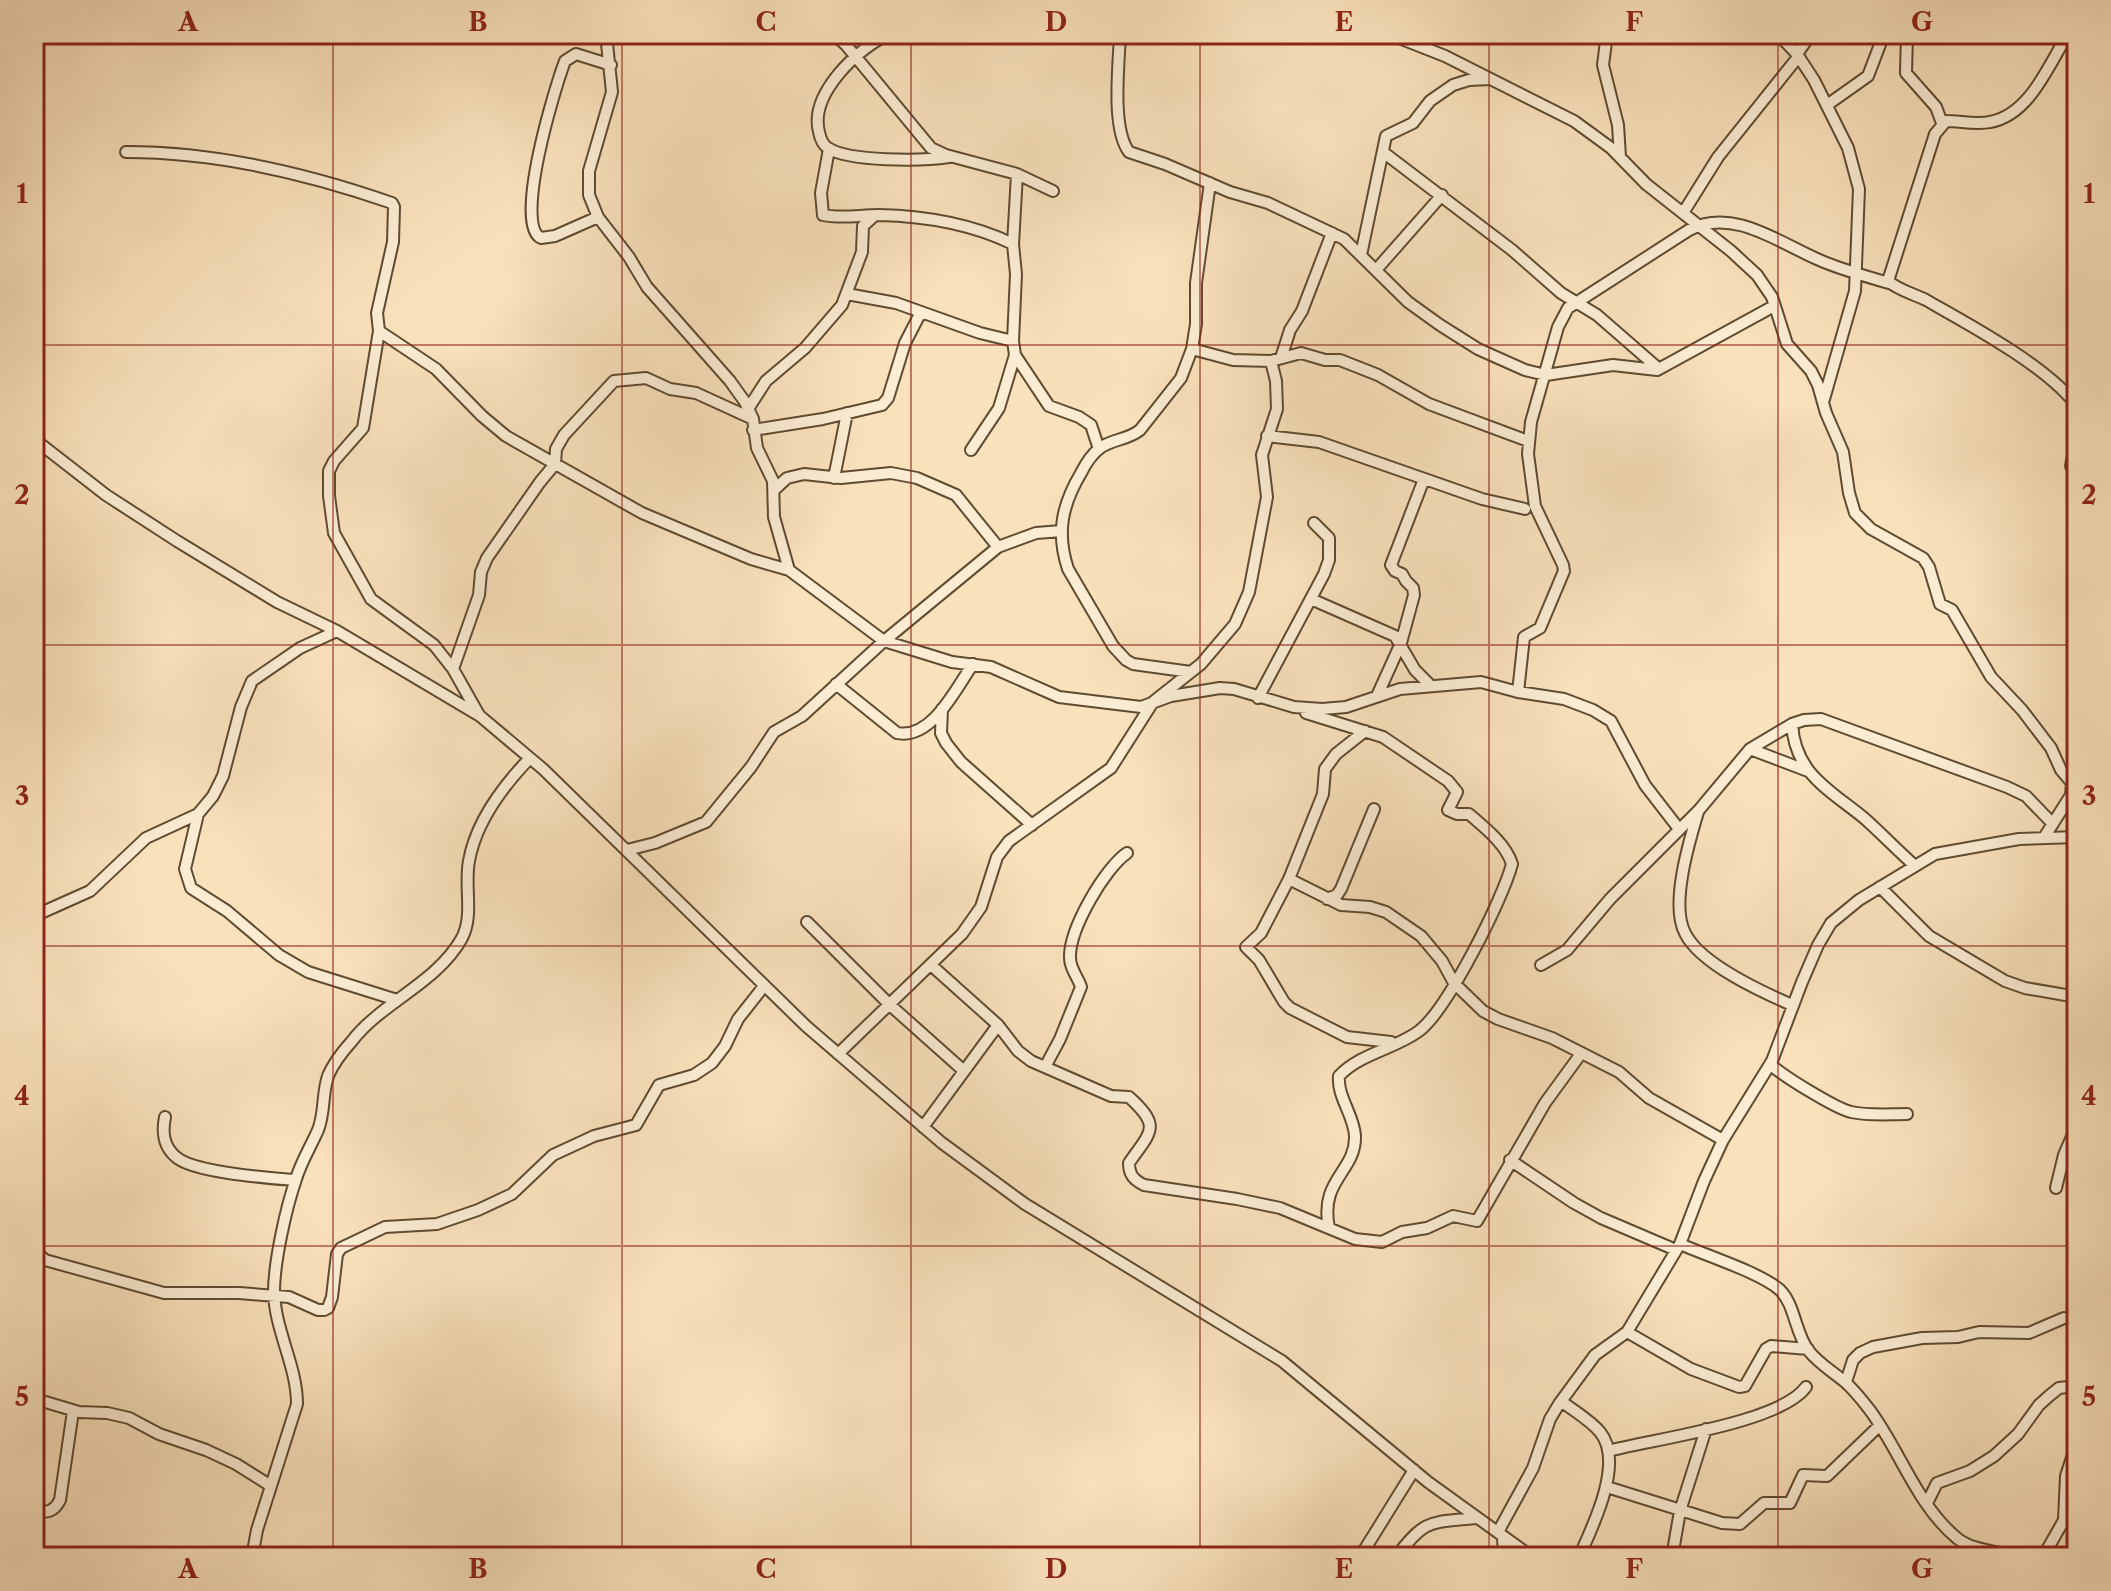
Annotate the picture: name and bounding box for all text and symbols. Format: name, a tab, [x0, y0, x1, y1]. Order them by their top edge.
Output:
text: A	[177, 6, 199, 38]
text: B	[468, 6, 488, 38]
text: C	[756, 6, 776, 38]
text: D	[1045, 6, 1067, 38]
text: E	[1335, 6, 1353, 38]
text: F	[1625, 6, 1643, 38]
text: G	[1911, 6, 1933, 38]
text: 1	[16, 178, 28, 210]
text: 1	[2083, 178, 2095, 210]
text: 2	[14, 479, 30, 511]
text: 2	[2081, 479, 2097, 511]
text: 3	[15, 780, 29, 812]
text: 3	[2082, 780, 2096, 812]
text: 4	[14, 1080, 30, 1112]
text: 4	[2081, 1080, 2097, 1112]
text: 5	[15, 1381, 29, 1413]
text: 5	[2082, 1381, 2096, 1413]
text: A	[177, 1553, 199, 1585]
text: B	[468, 1553, 488, 1585]
text: C	[756, 1553, 776, 1585]
text: D	[1045, 1553, 1067, 1585]
text: E	[1335, 1553, 1353, 1585]
text: F	[1625, 1553, 1643, 1585]
text: G	[1911, 1553, 1933, 1585]

